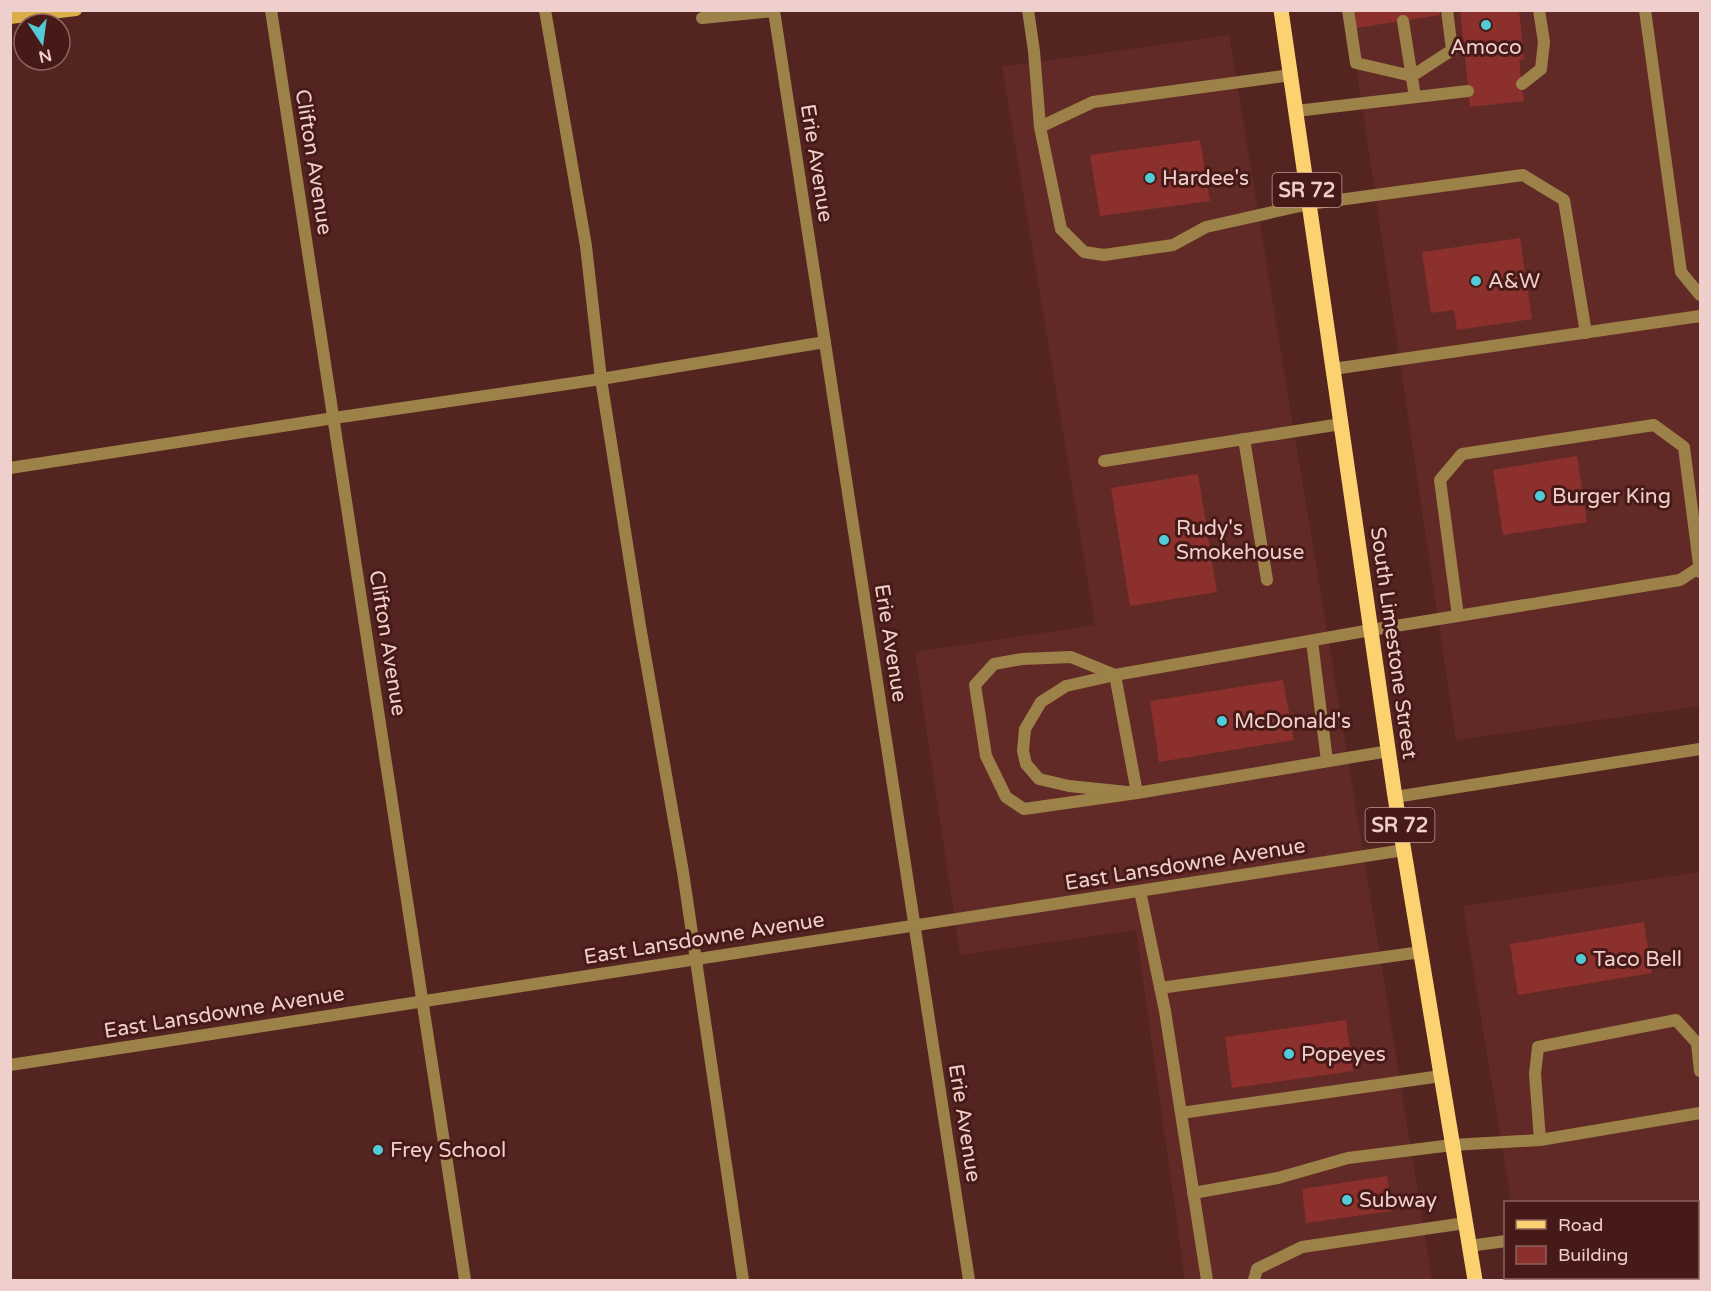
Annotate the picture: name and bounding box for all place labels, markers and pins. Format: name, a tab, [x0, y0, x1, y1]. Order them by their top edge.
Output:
marker: Amoco	[1479, 18, 1493, 32]
place label: Amoco	[1450, 35, 1522, 60]
place label: Hardee's	[1162, 166, 1249, 191]
marker: Hardee's	[1143, 171, 1157, 185]
place label: A&W	[1488, 269, 1540, 294]
marker: A&W	[1469, 274, 1483, 288]
place label: Burger King	[1552, 484, 1671, 509]
marker: Burger King	[1533, 489, 1547, 503]
place label: Rudy's Smokehouse	[1176, 516, 1304, 565]
marker: Rudy's Smokehouse	[1157, 533, 1171, 547]
place label: McDonald's	[1234, 709, 1351, 734]
marker: McDonald's	[1215, 714, 1229, 728]
place label: Taco Bell	[1593, 947, 1682, 972]
marker: Taco Bell	[1574, 952, 1588, 966]
place label: Popeyes	[1301, 1042, 1386, 1067]
marker: Popeyes	[1282, 1047, 1296, 1061]
place label: Frey School	[390, 1138, 506, 1163]
marker: Frey School	[371, 1143, 385, 1157]
place label: Subway	[1359, 1188, 1437, 1213]
marker: Subway	[1340, 1193, 1354, 1207]

